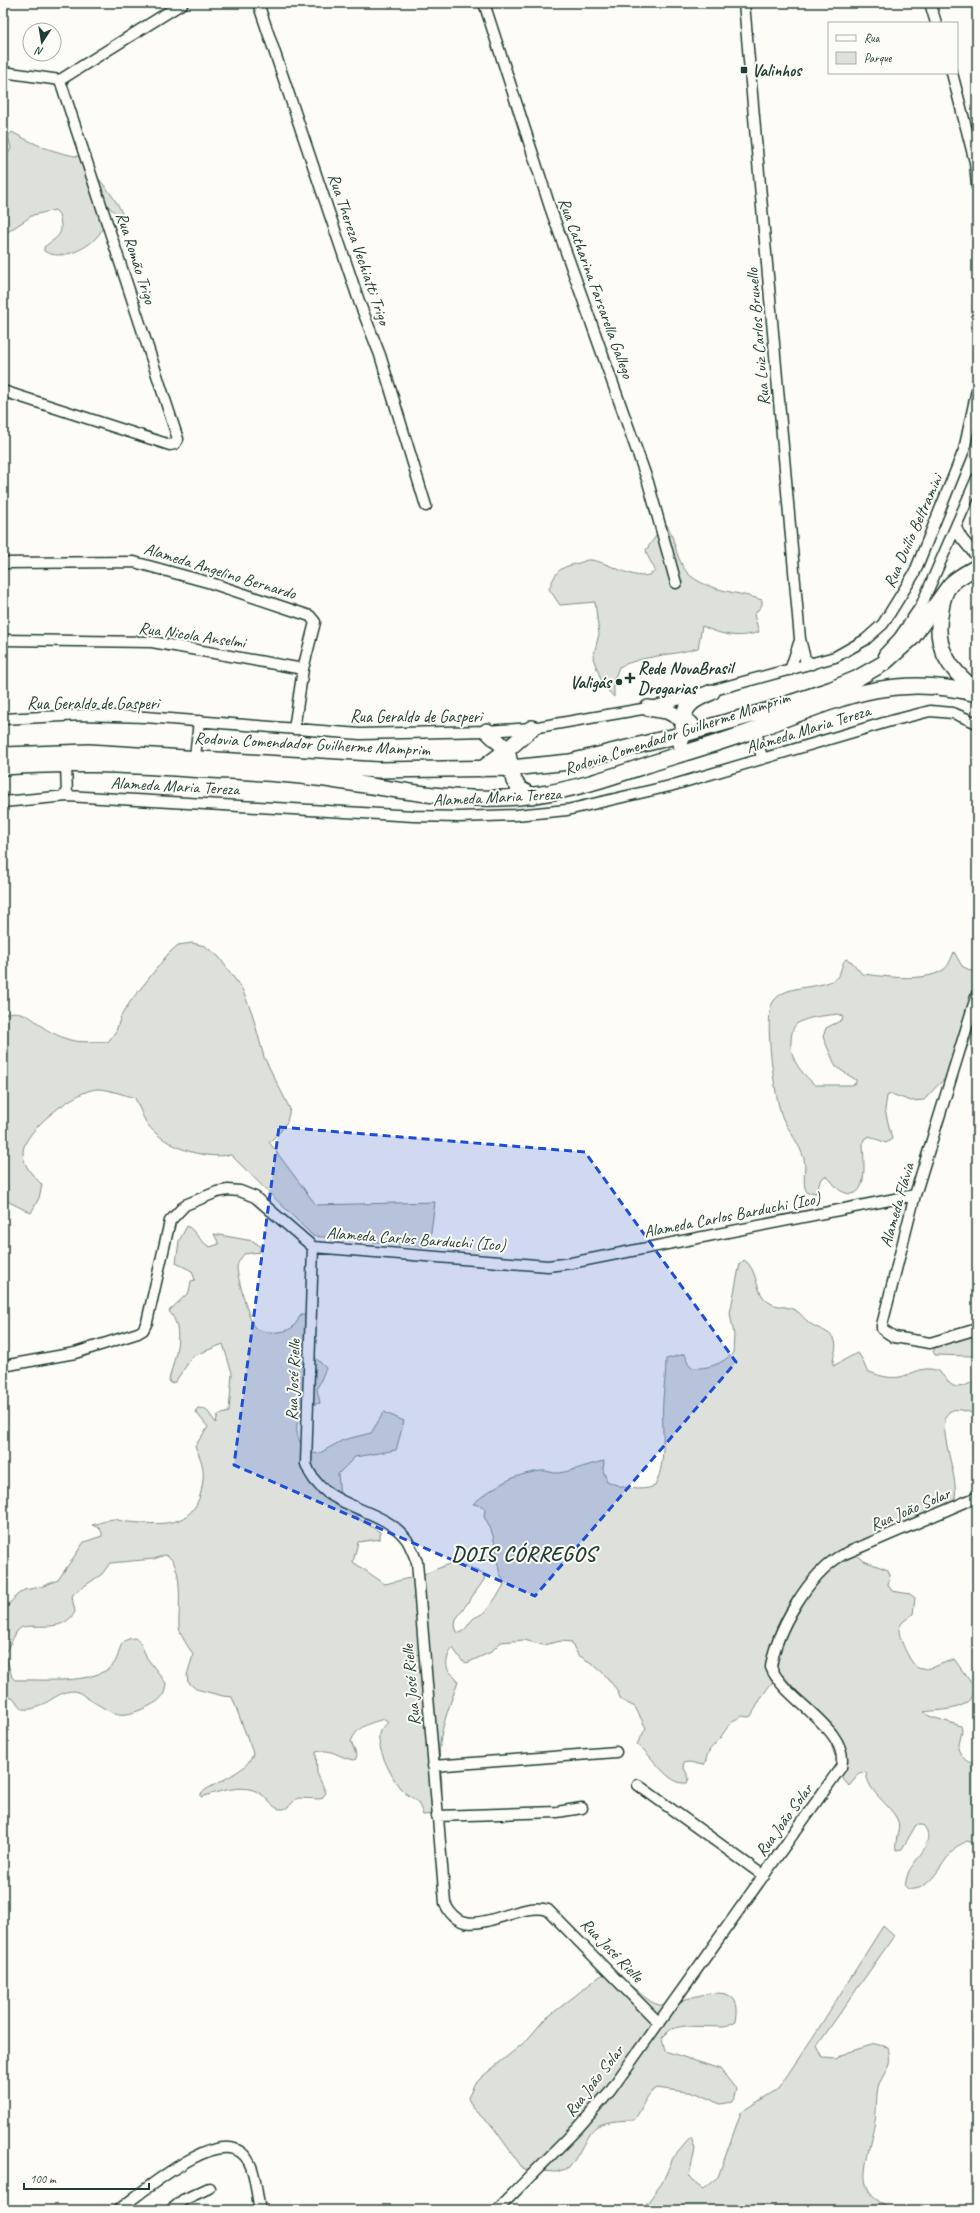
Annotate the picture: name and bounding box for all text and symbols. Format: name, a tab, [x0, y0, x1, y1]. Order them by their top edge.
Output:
north arrow	[22, 22, 62, 62]
legend	[828, 22, 958, 74]
text: Rua	[864, 30, 881, 46]
text: N	[33, 44, 45, 59]
text: Parque	[864, 50, 893, 66]
place label: Valinhos	[752, 60, 803, 81]
marker: Valinhos	[739, 65, 749, 75]
street label: Rua Thereza Vechiatti Trigo	[323, 170, 395, 329]
street label: Rua Catharina Farsarella Gallego	[554, 195, 639, 382]
street label: Rua Romão Trigo	[111, 210, 161, 307]
street label: Rua Luiz Carlos Brunello	[741, 266, 774, 407]
street label: Rua Duílio Beltramini	[879, 468, 949, 591]
street label: Alameda Angelino Bernardo	[142, 538, 299, 604]
street label: Rua Nicola Anselmi	[137, 617, 249, 653]
place label: Rede NovaBrasil Drogarias	[638, 658, 736, 699]
place label: Valigás	[570, 672, 613, 693]
marker: Rede NovaBrasil Drogarias	[625, 673, 635, 683]
marker: Valigás	[614, 677, 624, 687]
street label: Rodovia Comendador Guilherme Mamprim	[561, 686, 793, 779]
street label: Rua Geraldo de Gasperi	[27, 693, 162, 714]
street label: Alameda Maria Tereza	[743, 700, 874, 758]
street label: Rua Geraldo de Gasperi	[350, 706, 485, 727]
street label: Rodovia Comendador Guilherme Mamprim	[194, 727, 431, 761]
street label: Alameda Maria Tereza	[110, 772, 242, 800]
street label: Alameda Maria Tereza	[432, 783, 564, 811]
street label: Alameda Flávia	[875, 1159, 919, 1250]
street label: Alameda Carlos Barduchi (Ico)	[642, 1187, 823, 1242]
street label: Alameda Carlos Barduchi (Ico)	[326, 1222, 507, 1256]
street label: Rua José Rielle	[281, 1337, 305, 1421]
street label: Rua João Solar	[867, 1482, 955, 1535]
district label: DOIS CÓRREGOS	[451, 1541, 600, 1567]
street label: Rua José Rielle	[397, 1642, 425, 1727]
street label: Rua João Solar	[751, 1778, 819, 1860]
street label: Rua José Rielle	[576, 1913, 649, 1988]
street label: Rua João Solar	[560, 2040, 630, 2121]
scale bar	[24, 2165, 149, 2191]
text: 100 m	[30, 2171, 57, 2187]

